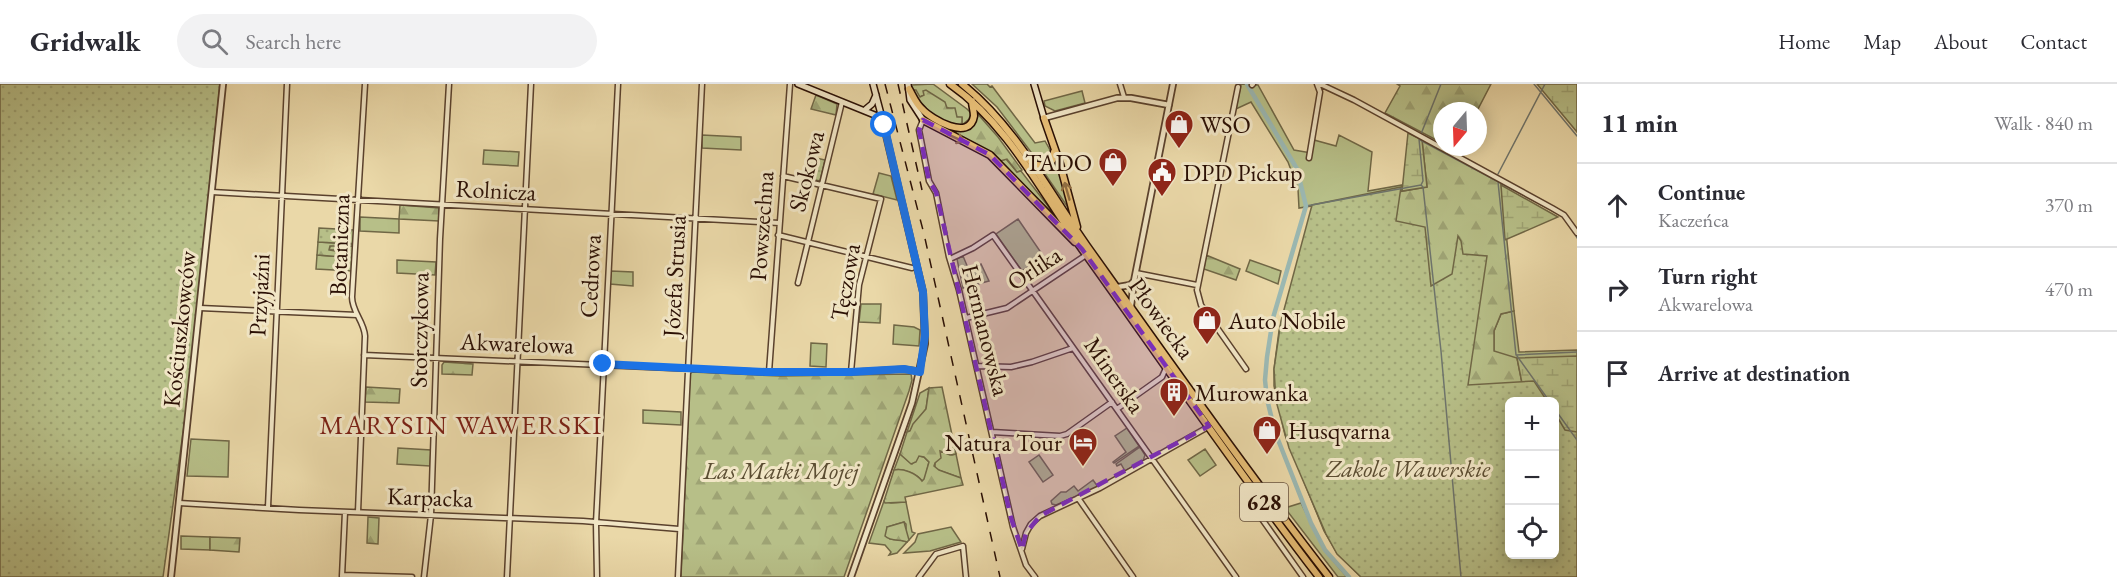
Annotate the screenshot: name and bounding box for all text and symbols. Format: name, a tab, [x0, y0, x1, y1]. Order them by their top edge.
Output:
search box	[177, 14, 597, 68]
text: Gridwalk	[30, 23, 141, 59]
icon: search	[198, 25, 231, 58]
text: Search here	[246, 27, 341, 56]
text: Home	[1778, 28, 1830, 55]
text: Map	[1863, 28, 1901, 55]
text: About	[1934, 28, 1987, 55]
text: Contact	[2020, 28, 2087, 55]
north arrow	[1433, 102, 1487, 156]
text: 11 min	[1601, 106, 1678, 140]
shop icon: WSO	[1163, 108, 1195, 150]
place label: WSO	[1200, 109, 1251, 140]
text: Walk · 840 m	[1994, 110, 2093, 136]
route start	[870, 111, 896, 137]
street label: Skokowa	[781, 127, 831, 215]
one-way arrow	[947, 133, 965, 144]
shop icon: TADO	[1097, 146, 1129, 188]
place label: TADO	[1025, 147, 1092, 178]
public building icon: DPD Pickup	[1146, 156, 1178, 198]
place label: DPD Pickup	[1183, 157, 1303, 188]
street label: Powszechna	[742, 169, 780, 282]
street label: Rolnicza	[455, 172, 538, 208]
text: Continue	[1658, 178, 1745, 207]
one-way arrow	[1061, 181, 1072, 200]
icon: ahead	[1601, 189, 1634, 222]
text: 370 m	[2045, 192, 2093, 218]
street label: Botaniczna	[322, 193, 356, 297]
text: Kaczeńca	[1658, 207, 1729, 233]
street label: Józefa Strusia	[655, 214, 693, 340]
street label: Cedrowa	[572, 233, 608, 319]
street label: Orlika	[1001, 239, 1067, 297]
street label: Tęczowa	[823, 241, 867, 323]
street label: Kościuszkowców	[155, 249, 203, 409]
street label: Przyjaźni	[241, 253, 277, 337]
street label: Hermanowska	[955, 261, 1017, 399]
text: Turn right	[1658, 262, 1757, 291]
street label: Storczykowa	[402, 271, 436, 388]
street label: Płowiecka	[1122, 271, 1202, 365]
icon: right	[1601, 273, 1634, 306]
text: 470 m	[2045, 276, 2093, 302]
text: Akwarelowa	[1658, 291, 1753, 317]
shop icon: Auto Nobile	[1191, 304, 1223, 346]
place label: Auto Nobile	[1227, 305, 1346, 336]
street label: Akwarelowa	[459, 325, 575, 360]
street label: Minerska	[1078, 331, 1153, 420]
route end	[589, 350, 615, 376]
icon: arrive	[1601, 357, 1634, 390]
text: Arrive at destination	[1658, 359, 1850, 388]
building icon: Murowanka	[1158, 376, 1190, 418]
place label: Murowanka	[1195, 377, 1308, 408]
map controls	[1505, 397, 1559, 559]
button: +	[1505, 397, 1559, 451]
district label: MARYSIN WAWERSKI	[319, 407, 603, 442]
shop icon: Husqvarna	[1251, 414, 1283, 456]
place label: Husqvarna	[1288, 415, 1391, 446]
hotel icon: Natura Tour	[1067, 426, 1099, 468]
place label: Natura Tour	[945, 427, 1062, 458]
button: −	[1505, 451, 1559, 505]
park label: Zakole Wawerskie	[1325, 453, 1491, 484]
park label: Las Matki Mojej	[702, 455, 861, 486]
street label: Karpacka	[386, 480, 474, 514]
road number: 628	[1240, 483, 1288, 521]
button: locate	[1505, 505, 1559, 559]

